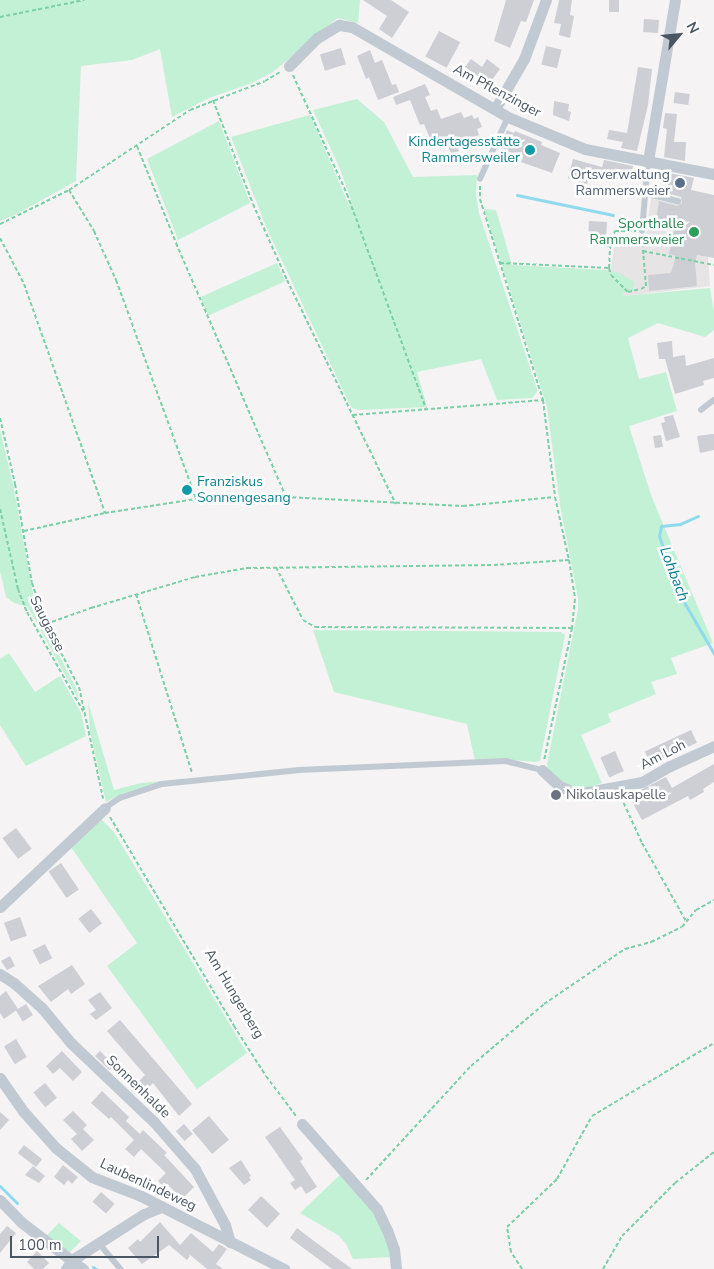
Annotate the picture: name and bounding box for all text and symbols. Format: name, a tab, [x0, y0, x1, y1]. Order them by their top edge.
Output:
north arrow	[654, 10, 704, 60]
text: N	[682, 19, 704, 37]
street label: Am Pflenzinger	[450, 61, 544, 121]
place label: Kindertagesstätte Rammersweiler	[408, 134, 520, 166]
marker: Kindertagesstätte Rammersweiler	[524, 144, 536, 156]
place label: Ortsverwaltung Rammersweier	[570, 167, 670, 200]
marker: Ortsverwaltung Rammersweier	[674, 177, 686, 189]
place label: Sporthalle Rammersweier	[589, 216, 684, 248]
marker: Sporthalle Rammersweier	[688, 226, 700, 238]
place label: Franziskus Sonnengesang	[197, 474, 291, 507]
marker: Franziskus Sonnengesang	[181, 484, 193, 496]
water label: Lohbach	[655, 544, 693, 604]
street label: Saugasse	[26, 593, 68, 655]
street label: Am Loh	[637, 736, 689, 774]
place label: Nikolauskapelle	[566, 787, 666, 803]
marker: Nikolauskapelle	[550, 789, 562, 801]
street label: Am Hungerberg	[201, 946, 267, 1042]
street label: Sonnenhalde	[102, 1052, 174, 1122]
street label: Laubenlindeweg	[97, 1155, 199, 1215]
scale bar	[12, 1226, 161, 1258]
text: 100 m	[18, 1235, 62, 1255]

